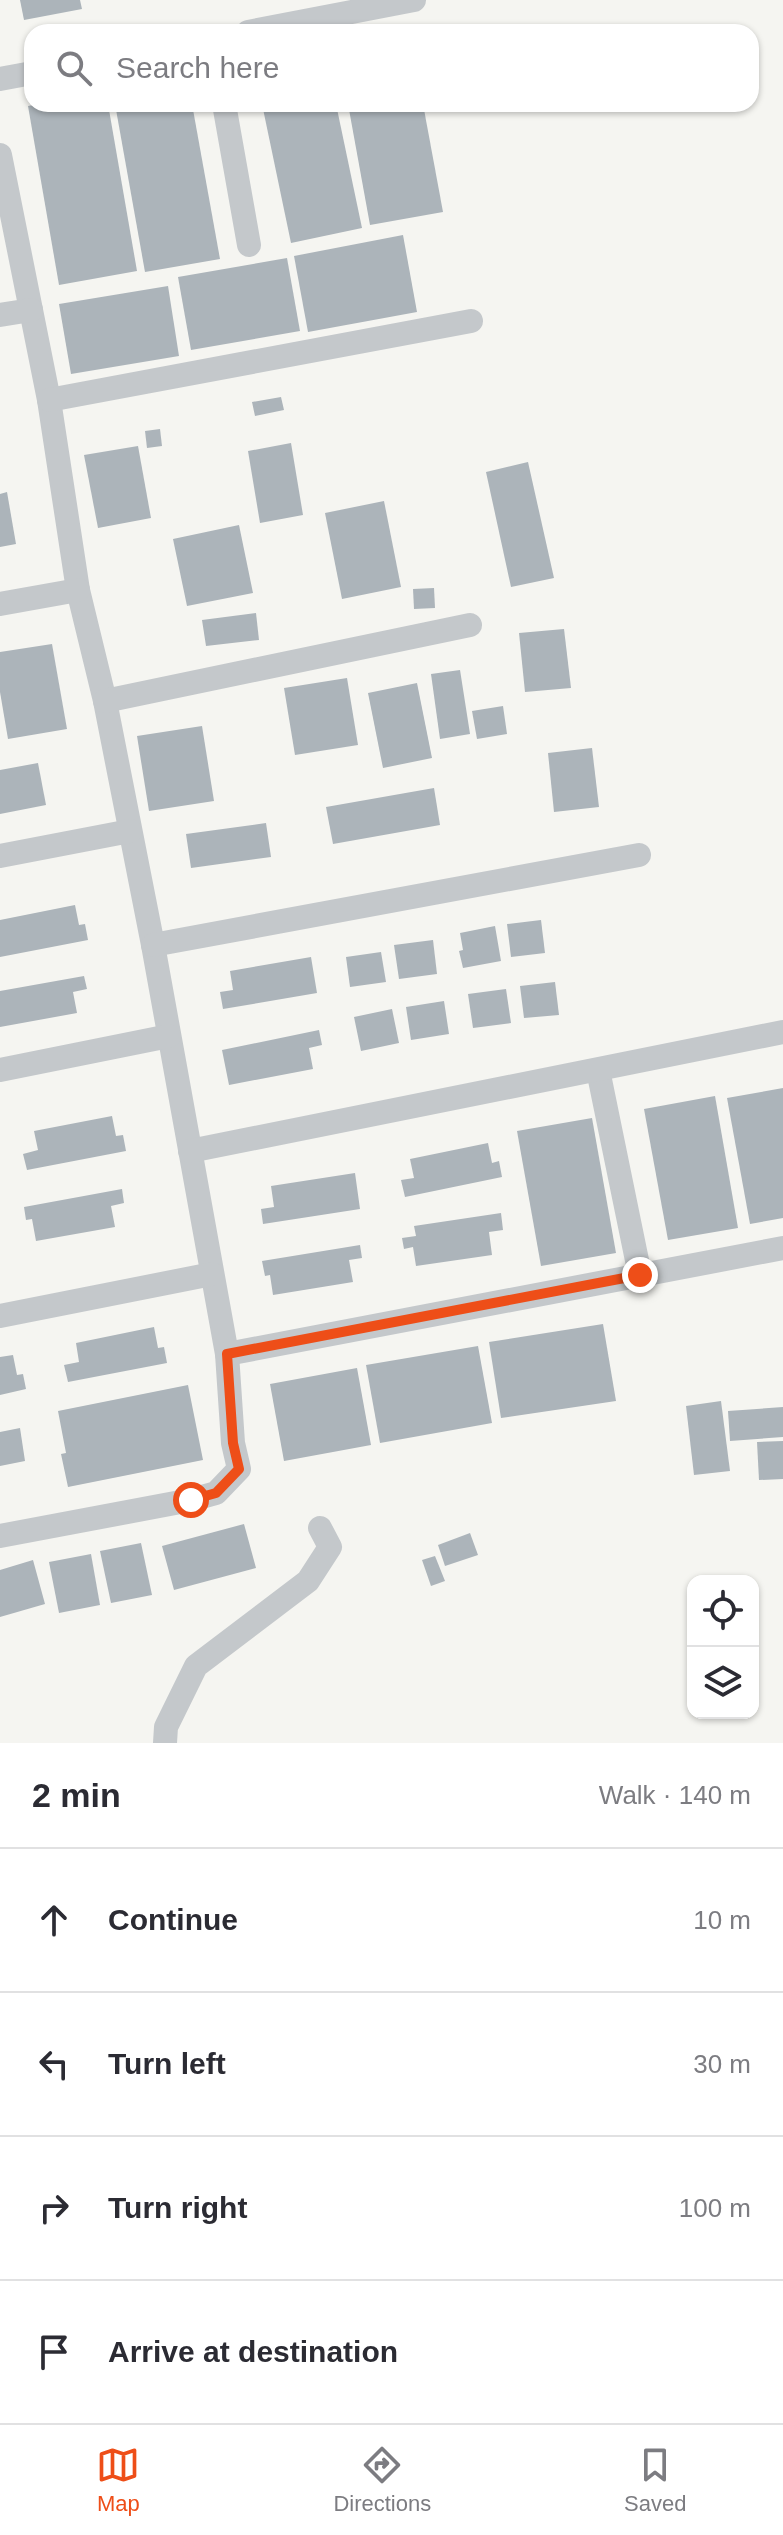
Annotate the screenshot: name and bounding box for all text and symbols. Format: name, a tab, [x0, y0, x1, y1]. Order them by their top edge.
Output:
search box	[24, 24, 759, 112]
icon: search	[52, 46, 96, 90]
text: Search here	[116, 51, 279, 84]
route end	[622, 1257, 658, 1293]
route start	[173, 1482, 209, 1518]
map controls	[687, 1575, 759, 1719]
button: locate	[687, 1575, 759, 1647]
button: layers	[687, 1647, 759, 1719]
text: 2 min	[32, 1776, 121, 1814]
text: Walk · 140 m	[599, 1780, 751, 1810]
icon: ahead	[32, 1898, 76, 1942]
text: Continue	[108, 1903, 238, 1936]
text: 10 m	[693, 1905, 751, 1935]
icon: left	[32, 2042, 76, 2086]
text: Turn left	[108, 2047, 226, 2080]
text: 30 m	[693, 2049, 751, 2079]
icon: right	[32, 2186, 76, 2230]
text: Turn right	[108, 2191, 247, 2224]
text: 100 m	[679, 2193, 751, 2223]
icon: arrive	[32, 2330, 76, 2374]
text: Arrive at destination	[108, 2335, 398, 2368]
tab: Map	[96, 2443, 140, 2517]
tab: Directions	[333, 2443, 431, 2517]
tab: Saved	[624, 2443, 687, 2517]

